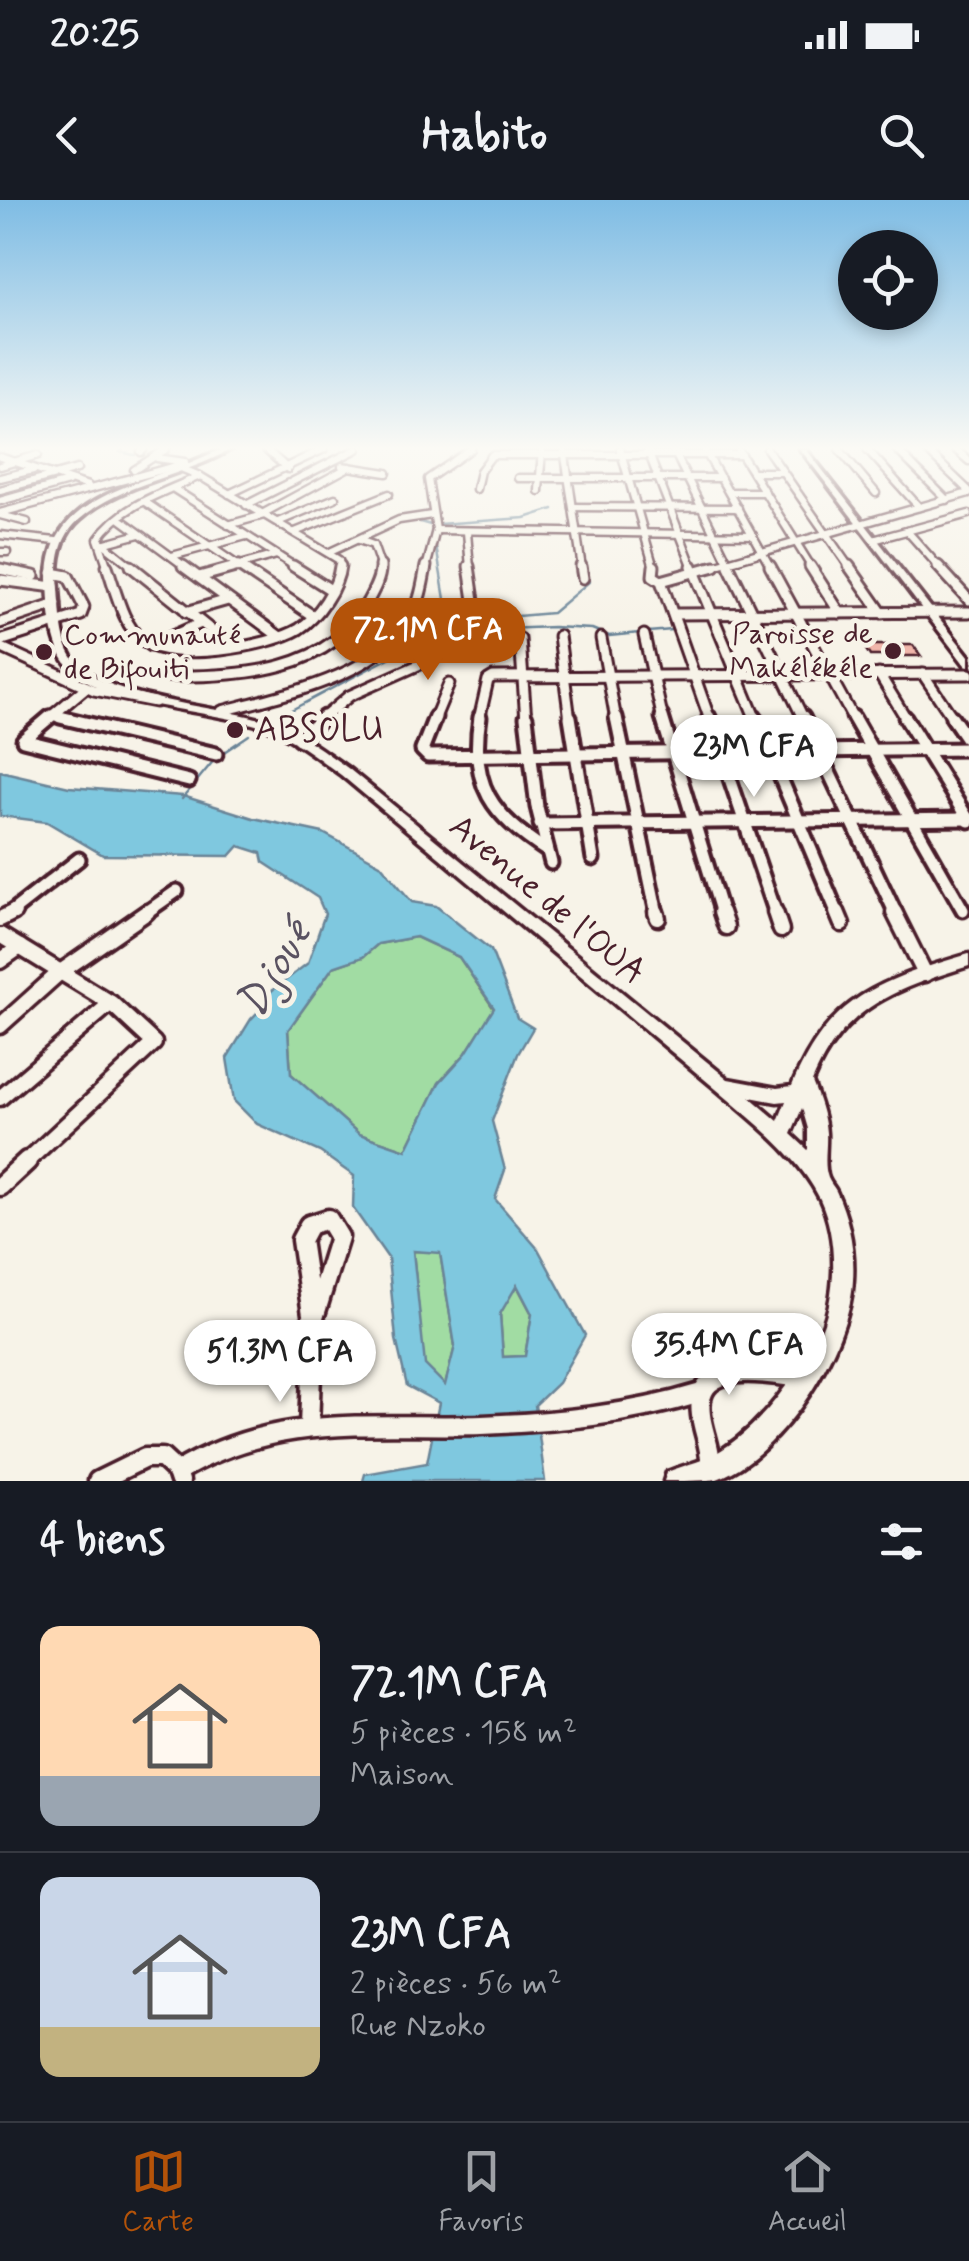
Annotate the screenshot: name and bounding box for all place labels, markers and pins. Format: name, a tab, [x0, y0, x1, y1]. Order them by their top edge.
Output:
pin: 72.1M CFA	[314, 598, 542, 683]
place label: Paroisse de Makélékéle	[730, 615, 873, 688]
place label: Communauté de Bifouiti	[64, 616, 241, 691]
marker: Paroisse de Makélékéle	[882, 640, 904, 662]
marker: Communauté de Bifouiti	[33, 641, 55, 663]
place label: ABSOLU	[255, 707, 383, 753]
pin: 23M CFA	[662, 715, 846, 800]
marker: ABSOLU	[224, 719, 246, 741]
pin: 35.4M CFA	[615, 1313, 843, 1398]
pin: 51.3M CFA	[166, 1320, 394, 1405]

